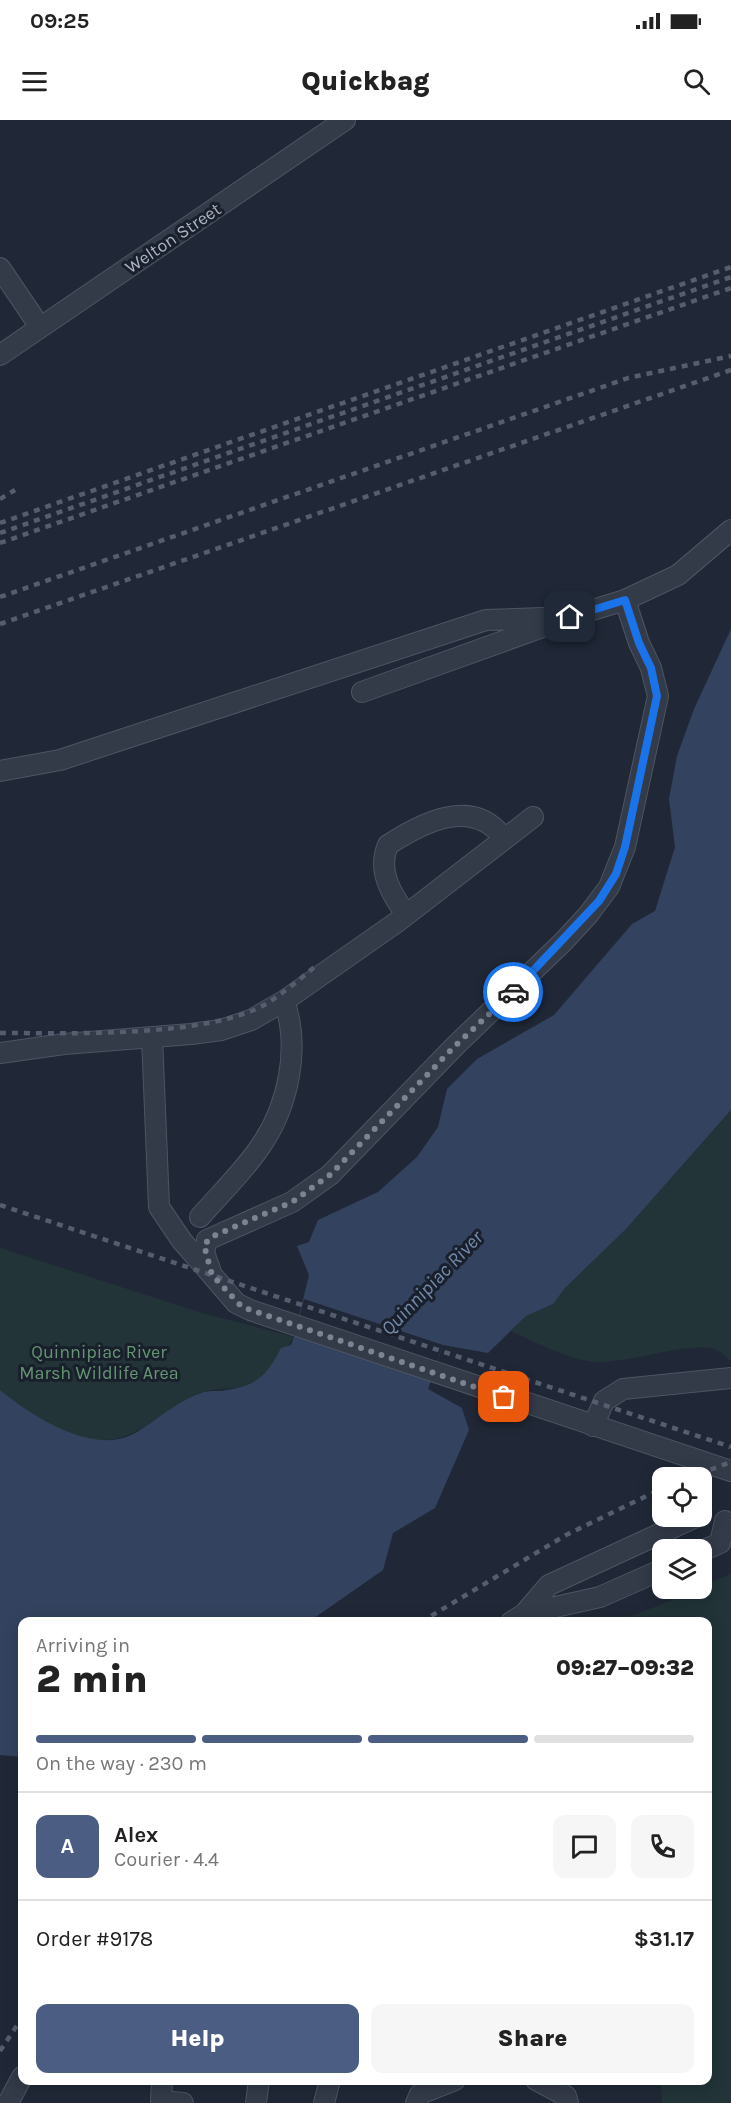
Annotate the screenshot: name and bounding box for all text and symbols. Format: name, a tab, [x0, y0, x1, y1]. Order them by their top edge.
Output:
text: 09:25	[30, 8, 89, 34]
icon: menu	[18, 65, 51, 98]
text: Quickbag	[301, 65, 430, 97]
icon: search	[680, 65, 713, 98]
street label: Welton Street	[121, 198, 225, 278]
pin	[544, 591, 595, 642]
icon: home	[553, 600, 586, 633]
courier	[483, 962, 543, 1022]
icon: car	[497, 976, 530, 1009]
water label: Quinnipiac River	[376, 1225, 488, 1340]
park label: Quinnipiac River Marsh Wildlife Area	[19, 1341, 179, 1384]
pin	[478, 1371, 529, 1422]
icon: bag	[487, 1380, 520, 1413]
map controls	[652, 1467, 712, 1599]
button: locate	[652, 1467, 712, 1527]
button: layers	[652, 1539, 712, 1599]
text: Arriving in	[36, 1634, 130, 1657]
text: 09:27–09:32	[556, 1655, 694, 1681]
text: 2 min	[36, 1656, 148, 1702]
text: On the way · 230 m	[36, 1752, 207, 1775]
button: chat	[553, 1815, 616, 1878]
button: phone	[631, 1815, 694, 1878]
text: Alex	[114, 1822, 158, 1848]
text: A	[61, 1833, 74, 1859]
text: Courier · 4.4	[114, 1848, 219, 1871]
text: Order #9178	[36, 1926, 153, 1952]
text: $31.17	[634, 1926, 694, 1952]
button: Help	[36, 2004, 359, 2073]
button: Share	[371, 2004, 694, 2073]

